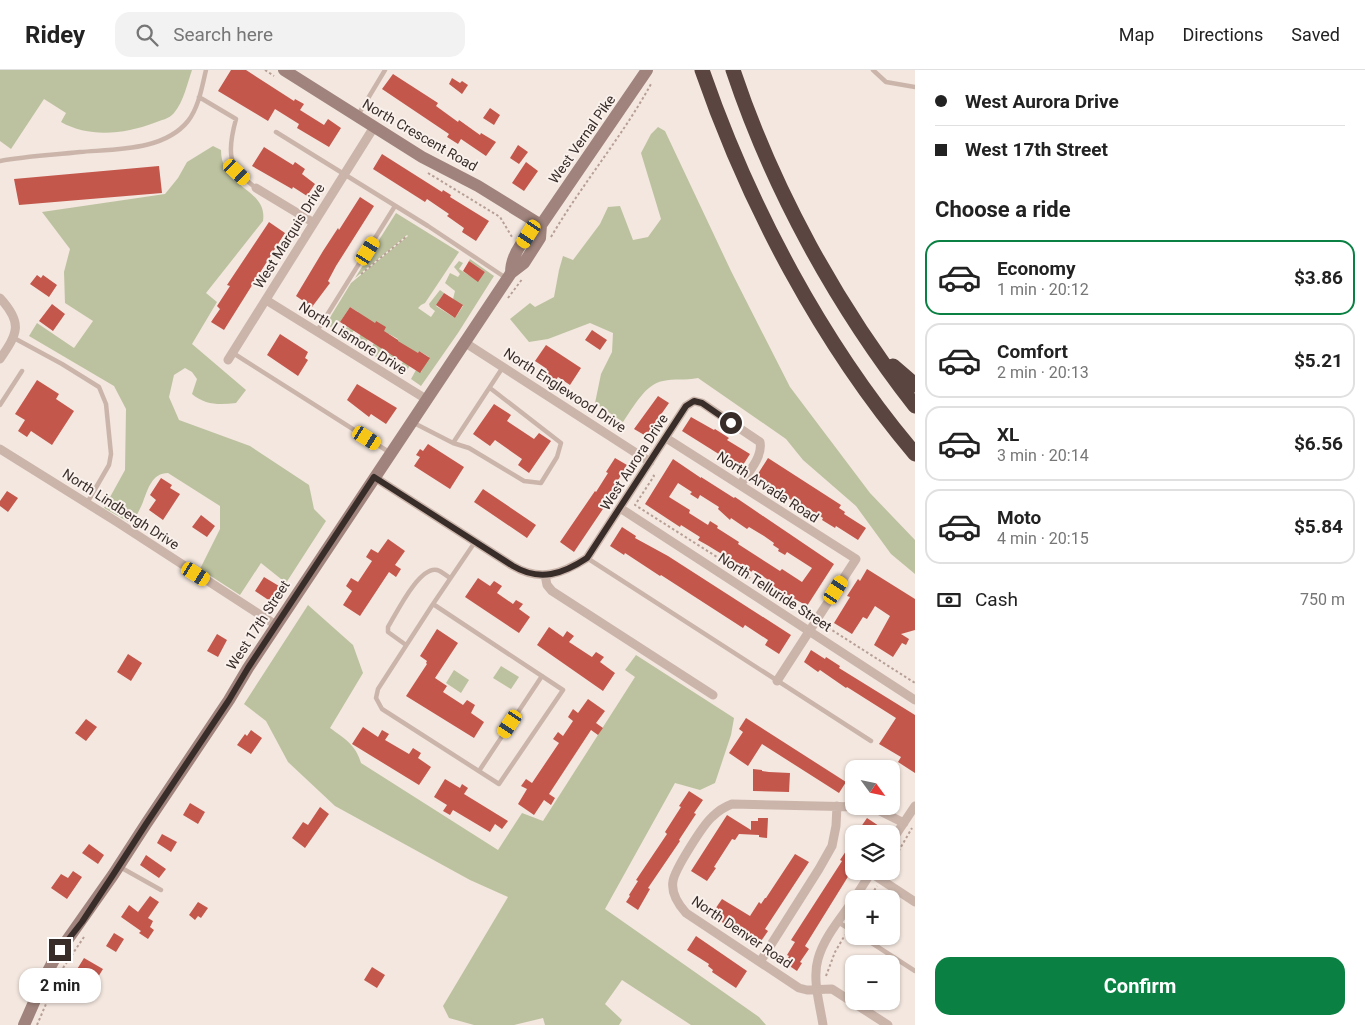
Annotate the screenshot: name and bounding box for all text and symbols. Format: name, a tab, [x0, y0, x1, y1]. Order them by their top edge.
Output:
search box	[115, 12, 465, 57]
text: Ridey	[25, 21, 85, 49]
icon: search	[133, 21, 161, 49]
text: Search here	[173, 23, 273, 46]
text: Map	[1119, 24, 1154, 45]
text: Directions	[1182, 24, 1263, 45]
text: Saved	[1291, 24, 1340, 45]
text: West Aurora Drive	[965, 90, 1119, 113]
street label: West Vernal Pike	[545, 92, 619, 186]
street label: North Crescent Road	[360, 96, 480, 174]
text: West 17th Street	[965, 138, 1108, 161]
car	[220, 156, 253, 188]
street label: West Marquis Drive	[250, 181, 328, 291]
text: Choose a ride	[935, 197, 1071, 222]
car	[514, 217, 543, 251]
car	[353, 234, 382, 268]
icon: car	[937, 255, 982, 300]
text: Economy	[997, 257, 1076, 280]
text: $3.86	[1294, 266, 1343, 289]
text: 1 min · 20:12	[997, 280, 1089, 299]
street label: North Lismore Drive	[296, 298, 410, 378]
icon: car	[937, 338, 982, 383]
text: Comfort	[997, 340, 1068, 363]
street label: North Englewood Drive	[501, 344, 629, 436]
text: $5.21	[1294, 349, 1343, 372]
text: 2 min · 20:13	[997, 363, 1089, 382]
street label: West Aurora Drive	[597, 411, 671, 513]
route start	[720, 412, 742, 434]
icon: car	[937, 421, 982, 466]
text: XL	[997, 423, 1019, 446]
car	[350, 424, 383, 452]
text: $6.56	[1294, 432, 1343, 455]
text: 3 min · 20:14	[997, 446, 1089, 465]
street label: North Arvada Road	[714, 448, 822, 526]
street label: North Lindbergh Drive	[60, 465, 182, 553]
icon: car	[937, 504, 982, 549]
text: Moto	[997, 506, 1041, 529]
text: $5.84	[1294, 515, 1343, 538]
text: 4 min · 20:15	[997, 529, 1089, 548]
street label: North Telluride Street	[715, 549, 835, 635]
car	[179, 560, 212, 588]
car	[821, 573, 850, 607]
street label: West 17th Street	[223, 577, 293, 673]
icon: cash	[935, 586, 963, 614]
text: Cash	[975, 588, 1018, 611]
text: 750 m	[1300, 590, 1345, 609]
car	[495, 707, 524, 741]
north arrow	[845, 760, 900, 815]
map controls	[845, 760, 900, 1010]
button: layers	[845, 825, 900, 880]
button: +	[845, 890, 900, 945]
street label: North Denver Road	[689, 892, 795, 972]
route end	[49, 939, 71, 961]
button: −	[845, 955, 900, 1010]
button: Confirm	[935, 957, 1345, 1015]
callout: 2 min	[19, 968, 101, 1002]
text: 2 min	[40, 976, 80, 995]

